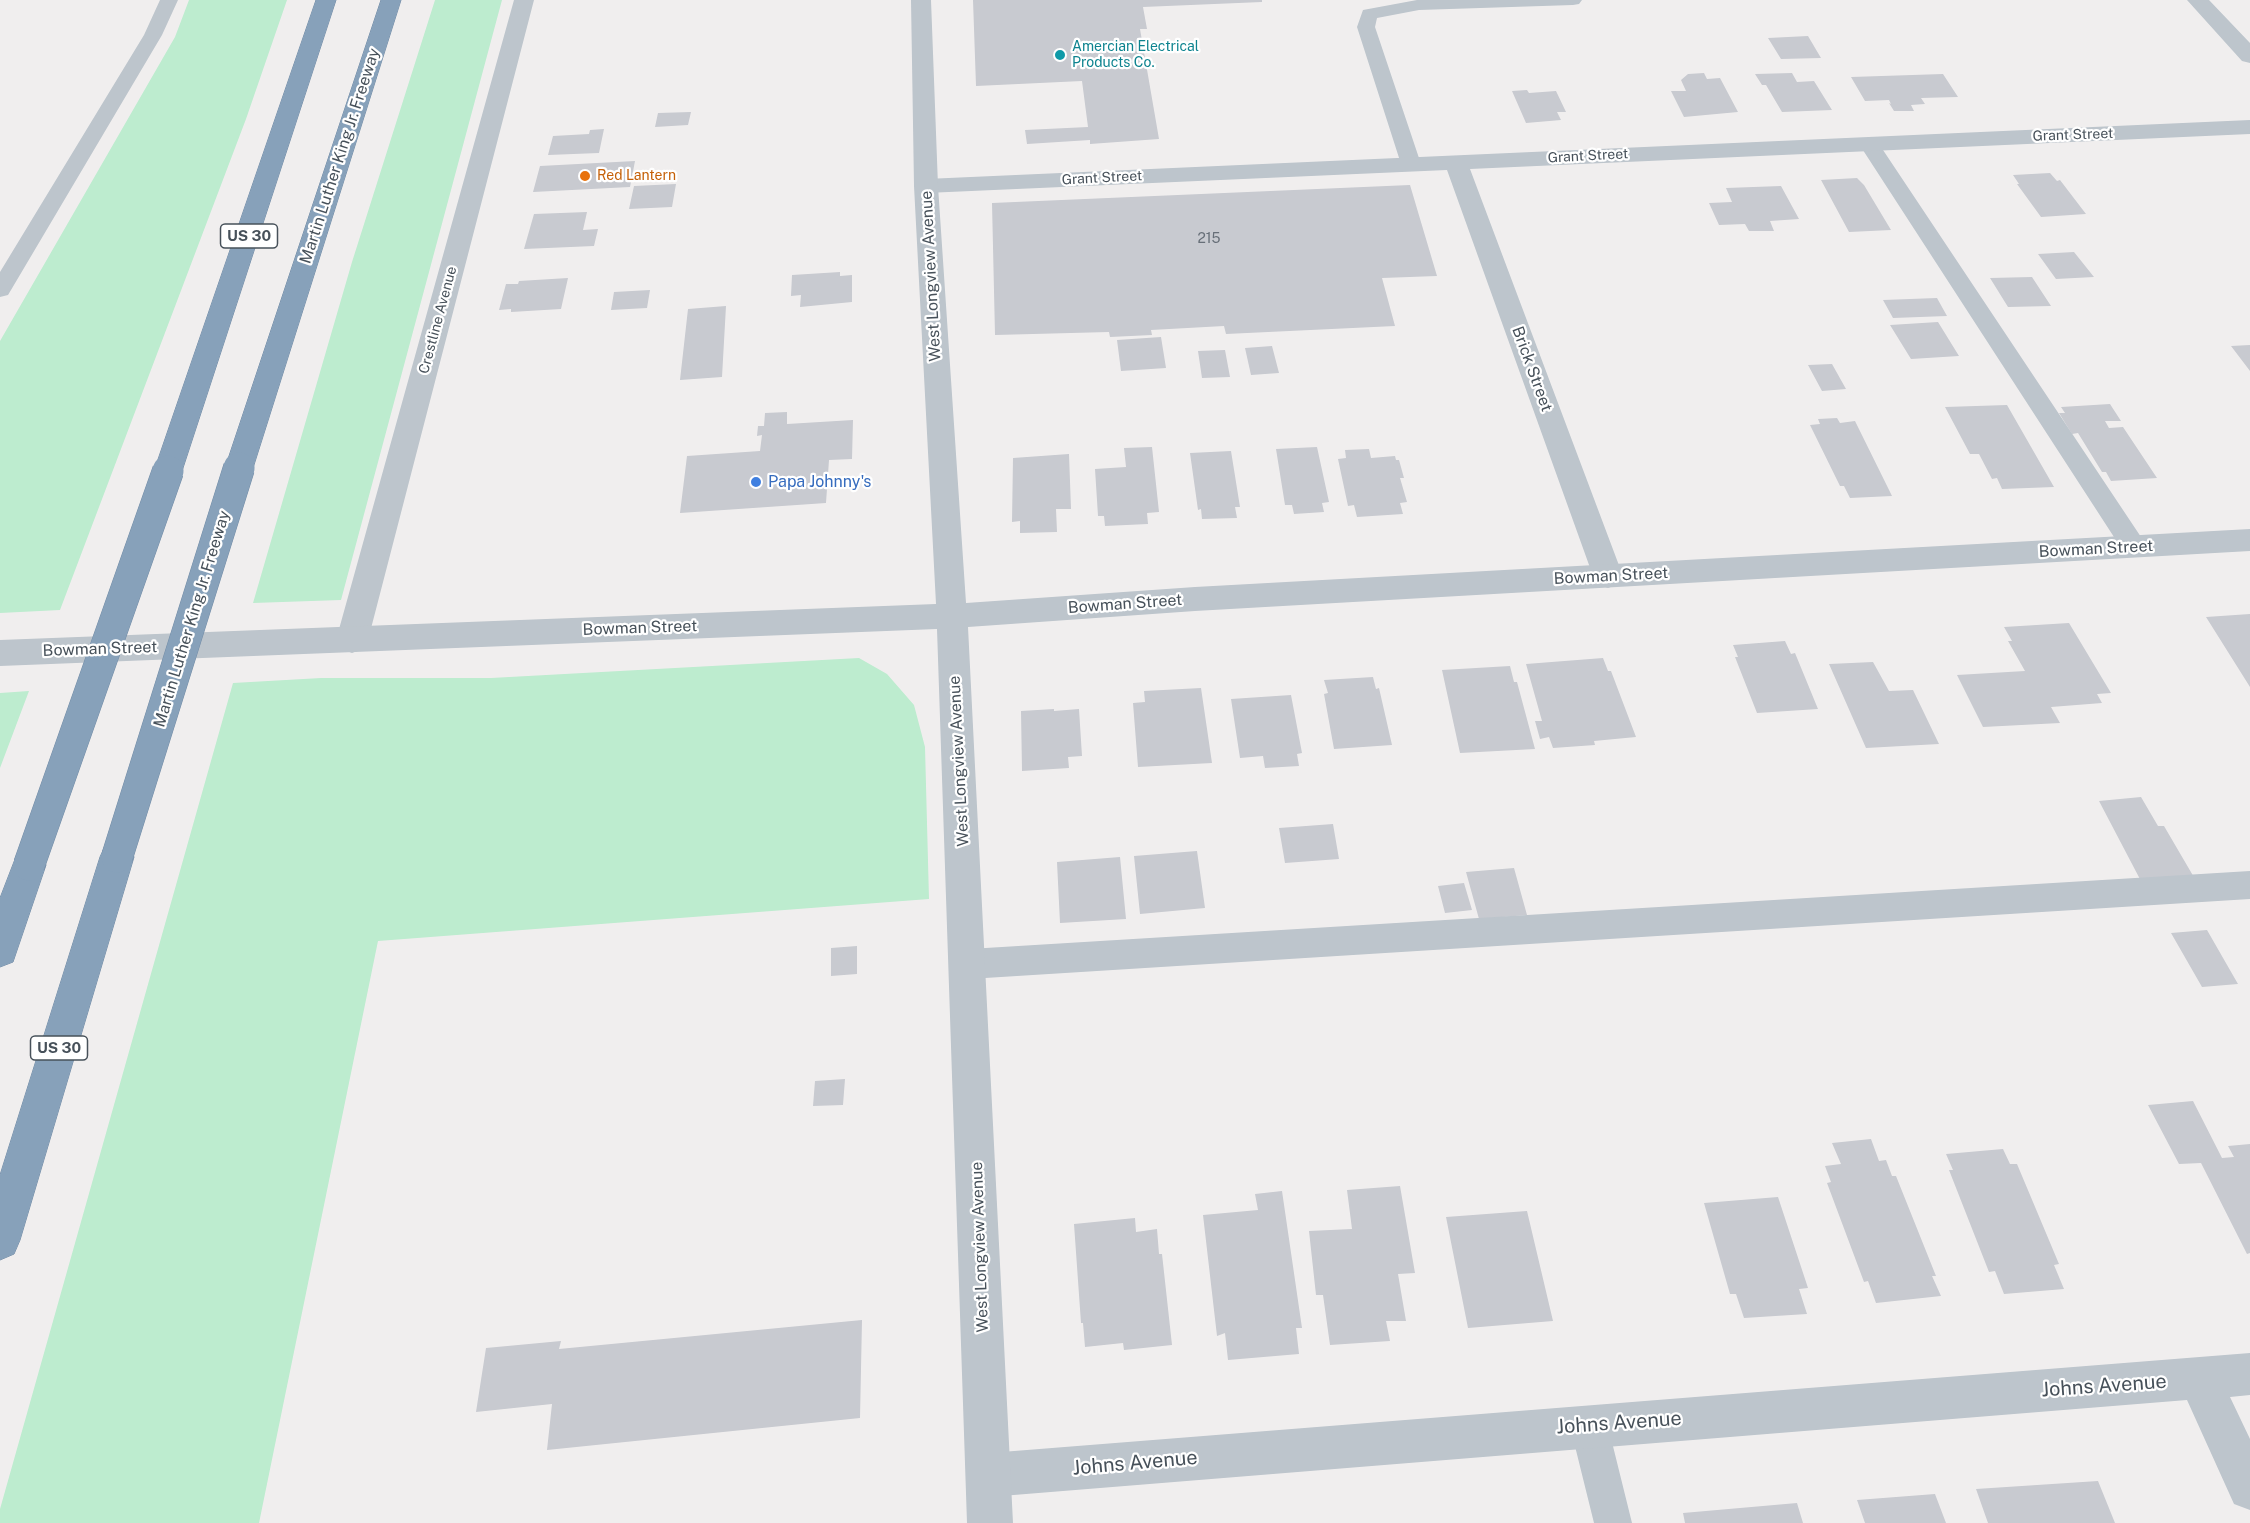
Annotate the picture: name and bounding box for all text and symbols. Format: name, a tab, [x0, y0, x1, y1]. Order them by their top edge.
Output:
place label: Amercian Electrical Products Co.	[1072, 39, 1199, 72]
street label: Martin Luther King Jr. Freeway	[296, 46, 384, 266]
marker: Amercian Electrical Products Co.	[1053, 48, 1067, 62]
street label: Grant Street	[2032, 125, 2114, 145]
street label: Grant Street	[1547, 145, 1629, 167]
street label: Grant Street	[1061, 167, 1143, 189]
place label: Red Lantern	[597, 168, 676, 184]
marker: Red Lantern	[578, 169, 592, 183]
street label: West Longview Avenue	[917, 190, 945, 362]
road number: US 30	[220, 224, 278, 248]
house number: 215	[1197, 231, 1221, 247]
street label: Crestline Avenue	[416, 264, 460, 376]
street label: Brick Street	[1508, 324, 1556, 414]
place label: Papa Johnny's	[768, 472, 871, 492]
marker: Papa Johnny's	[749, 475, 763, 489]
street label: Martin Luther King Jr. Freeway	[150, 508, 234, 730]
street label: Bowman Street	[2038, 536, 2154, 562]
street label: Bowman Street	[1553, 563, 1669, 589]
street label: Bowman Street	[1067, 590, 1183, 618]
street label: Bowman Street	[582, 616, 698, 640]
street label: Bowman Street	[42, 637, 158, 661]
street label: West Longview Avenue	[945, 675, 973, 847]
road number: US 30	[31, 1036, 88, 1060]
street label: West Longview Avenue	[967, 1161, 993, 1333]
street label: Johns Avenue	[2040, 1370, 2168, 1402]
street label: Johns Avenue	[1555, 1407, 1683, 1439]
street label: Johns Avenue	[1071, 1446, 1199, 1480]

